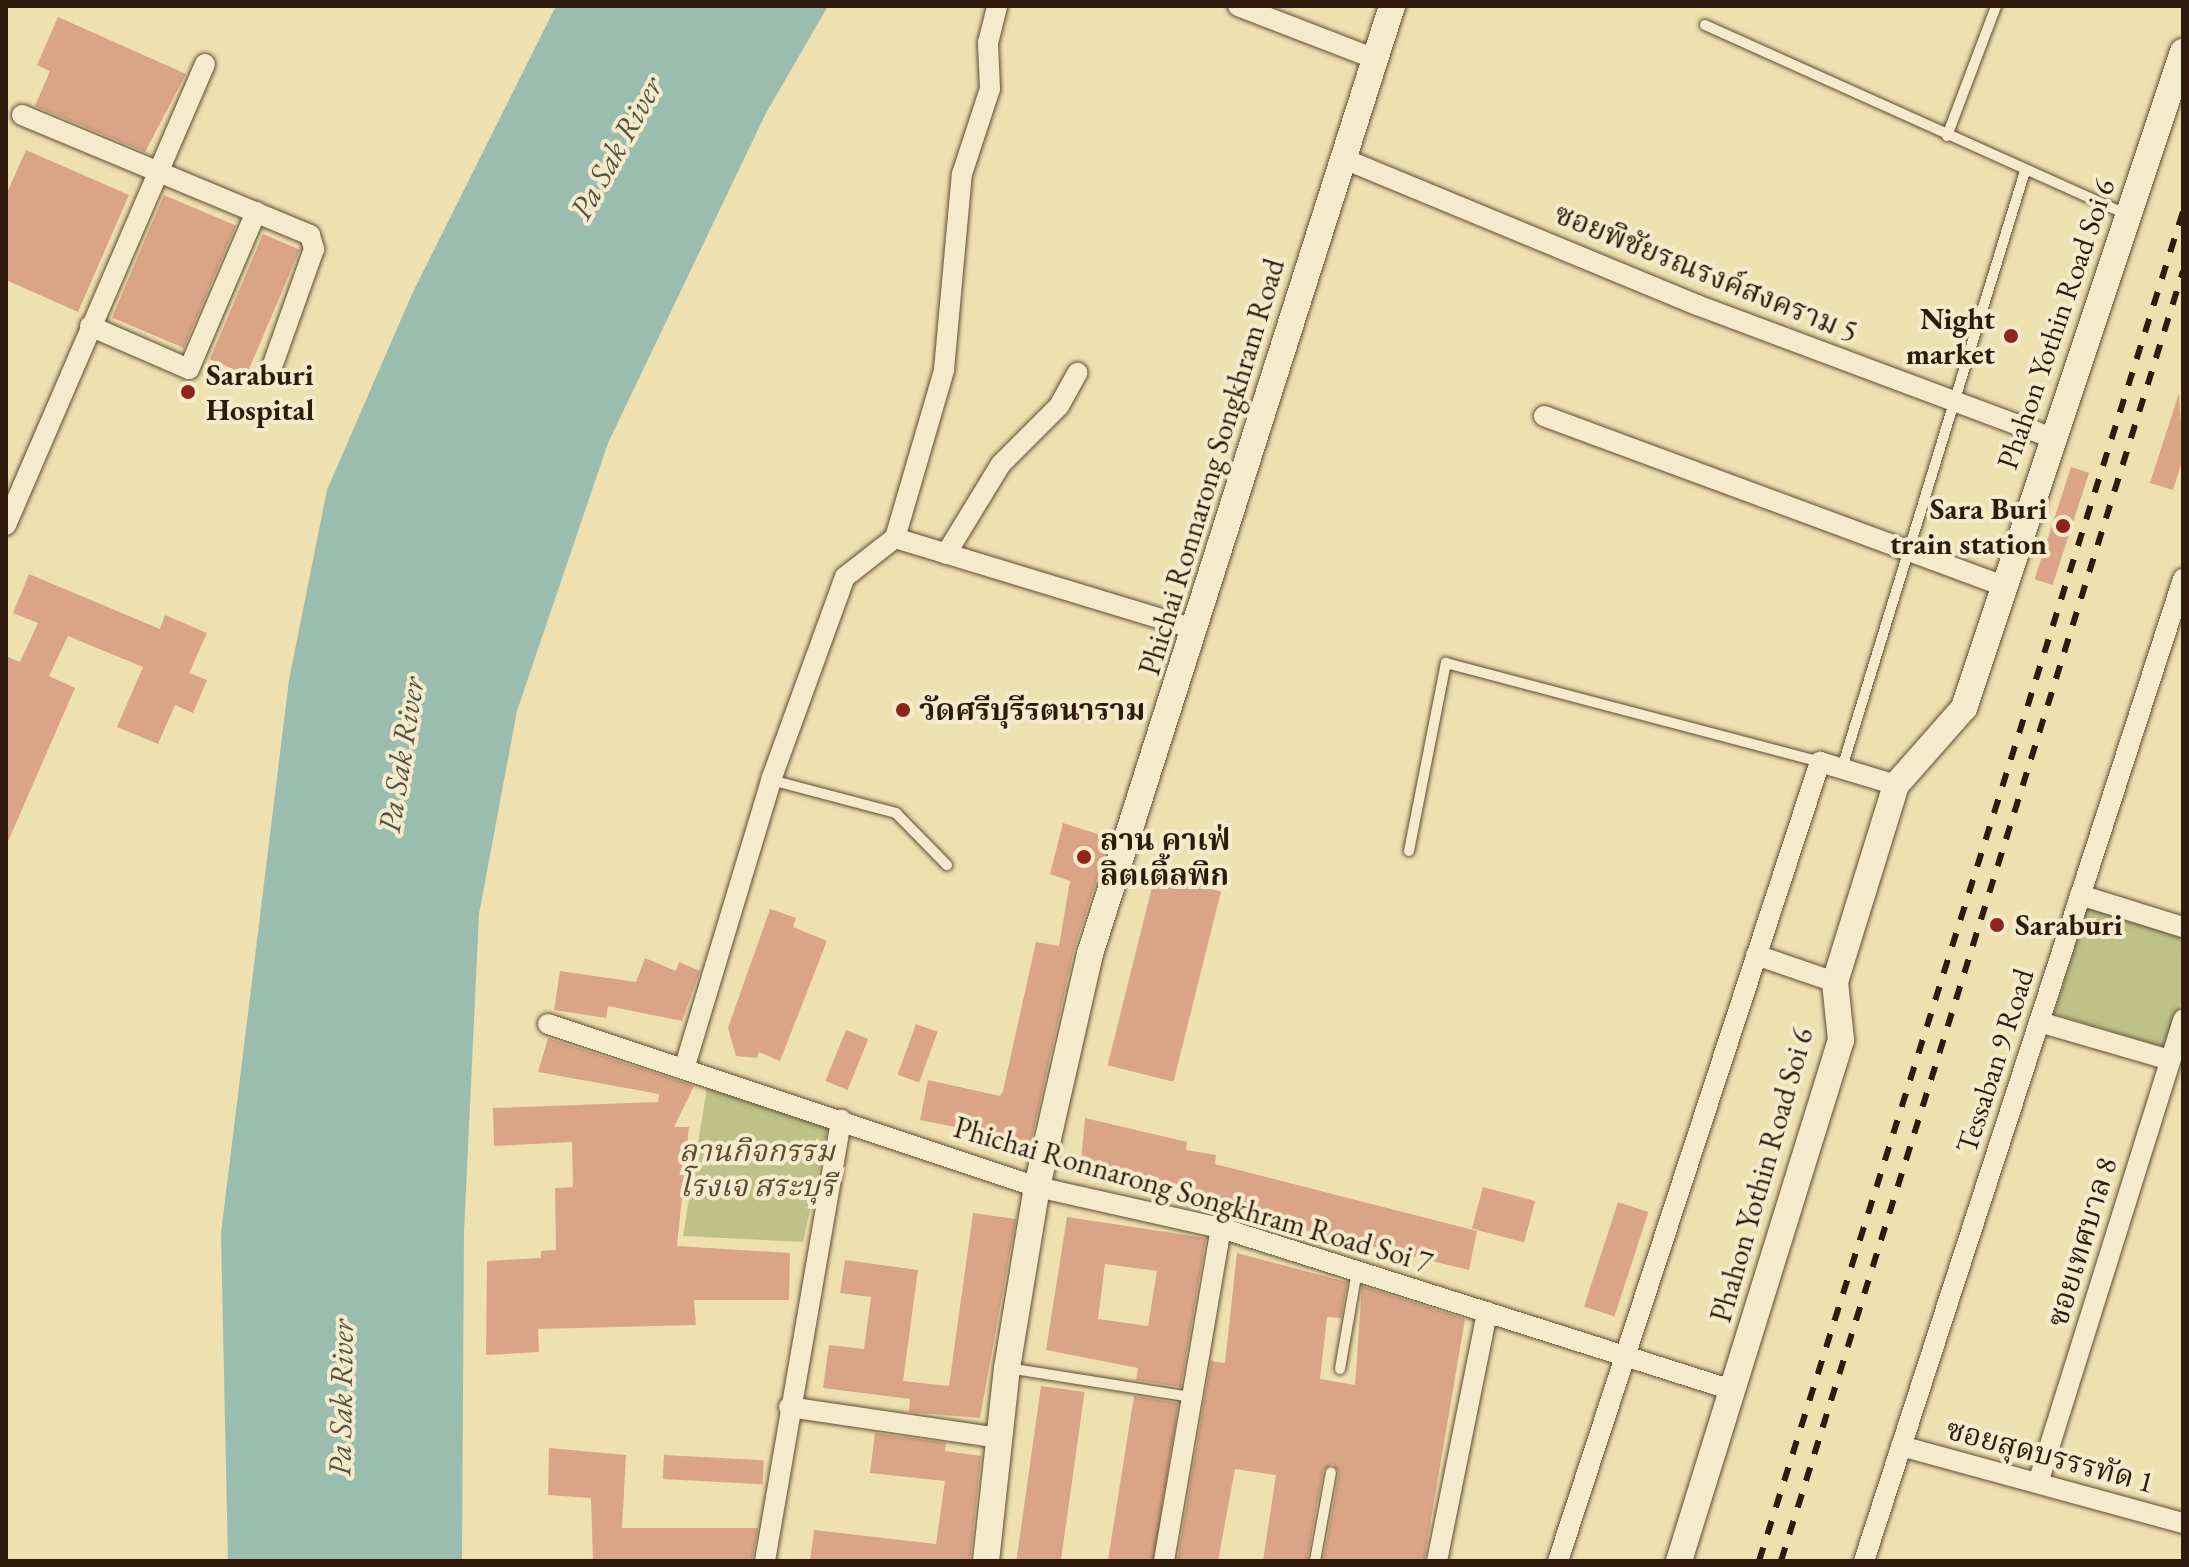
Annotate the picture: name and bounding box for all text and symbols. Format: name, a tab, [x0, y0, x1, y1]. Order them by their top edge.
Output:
water label: Pa Sak River	[561, 70, 671, 226]
street label: Phahon Yothin Road Soi 6	[1989, 174, 2123, 474]
street label: ซอยพิชัยรณรงค์สงคราม 5	[1549, 196, 1863, 350]
street label: Phichai Ronnarong Songkhram Road	[1131, 255, 1293, 679]
place label: Night market	[1906, 301, 1995, 372]
marker: Night market	[2002, 327, 2020, 345]
place label: Saraburi Hospital	[206, 357, 314, 428]
marker: Saraburi Hospital	[177, 381, 199, 403]
place label: Sara Buri train station	[1890, 491, 2047, 562]
marker: Sara Buri train station	[2054, 517, 2072, 535]
water label: Pa Sak River	[370, 674, 432, 836]
place label: วัดศรีบุรีรตนาราม	[919, 692, 1145, 728]
marker: วัดศรีบุรีรตนาราม	[894, 701, 912, 719]
place label: ลาน คาเฟ่ ลิตเติ้ลพิก	[1100, 822, 1230, 892]
marker: ลาน คาเฟ่ ลิตเติ้ลพิก	[1075, 848, 1093, 866]
place label: Saraburi	[2015, 907, 2123, 943]
marker: Saraburi	[1986, 914, 2008, 936]
street label: Tessaban 9 Road	[1948, 964, 2042, 1158]
street label: Phahon Yothin Road Soi 6	[1703, 1024, 1821, 1326]
street label: Phichai Ronnarong Songkhram Road Soi 7	[950, 1109, 1436, 1281]
park label: ลานกิจกรรม โรงเจ สระบุรี	[679, 1133, 835, 1204]
street label: ซอยเทศบาล 8	[2039, 1153, 2125, 1331]
water label: Pa Sak River	[320, 1319, 362, 1477]
street label: ซอยสุดบรรรทัด 1	[1942, 1411, 2158, 1501]

